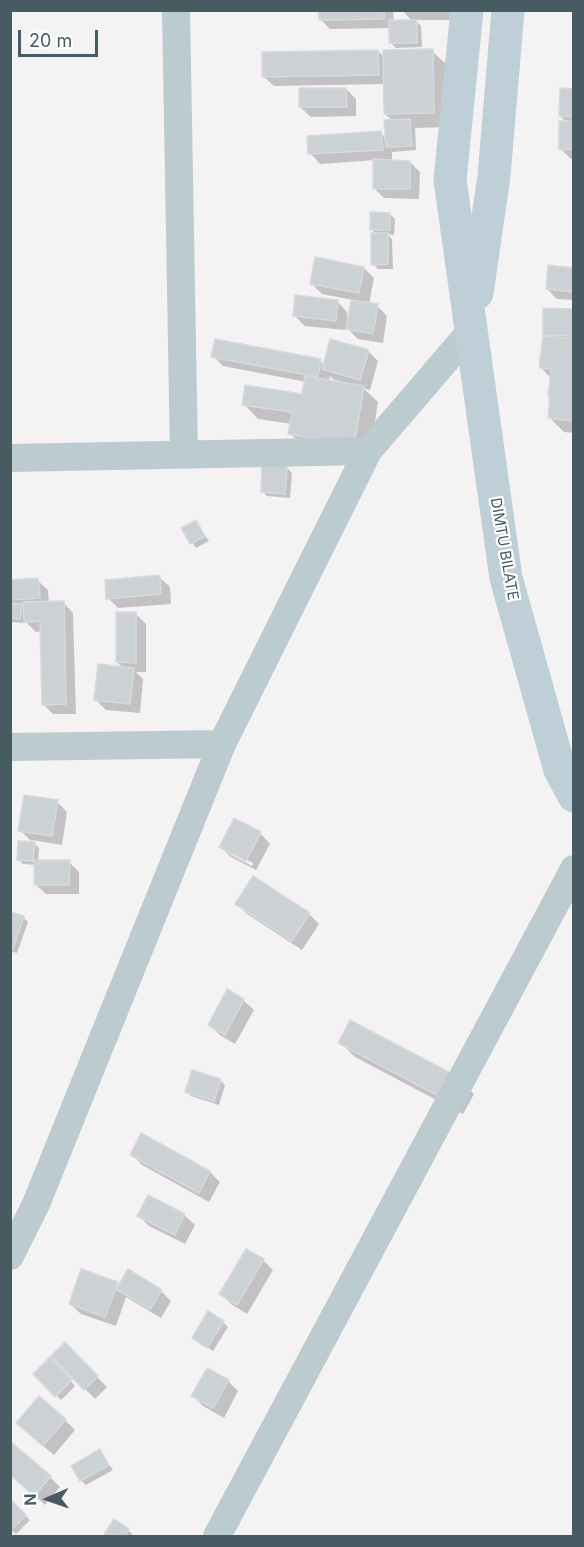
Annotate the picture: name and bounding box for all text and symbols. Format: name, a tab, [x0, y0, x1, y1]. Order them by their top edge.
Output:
scale bar	[21, 18, 100, 56]
text: 20 m	[29, 30, 72, 51]
street label: DIMTU BILATE	[486, 496, 522, 602]
north arrow	[18, 1469, 78, 1529]
text: N	[20, 1493, 40, 1506]

